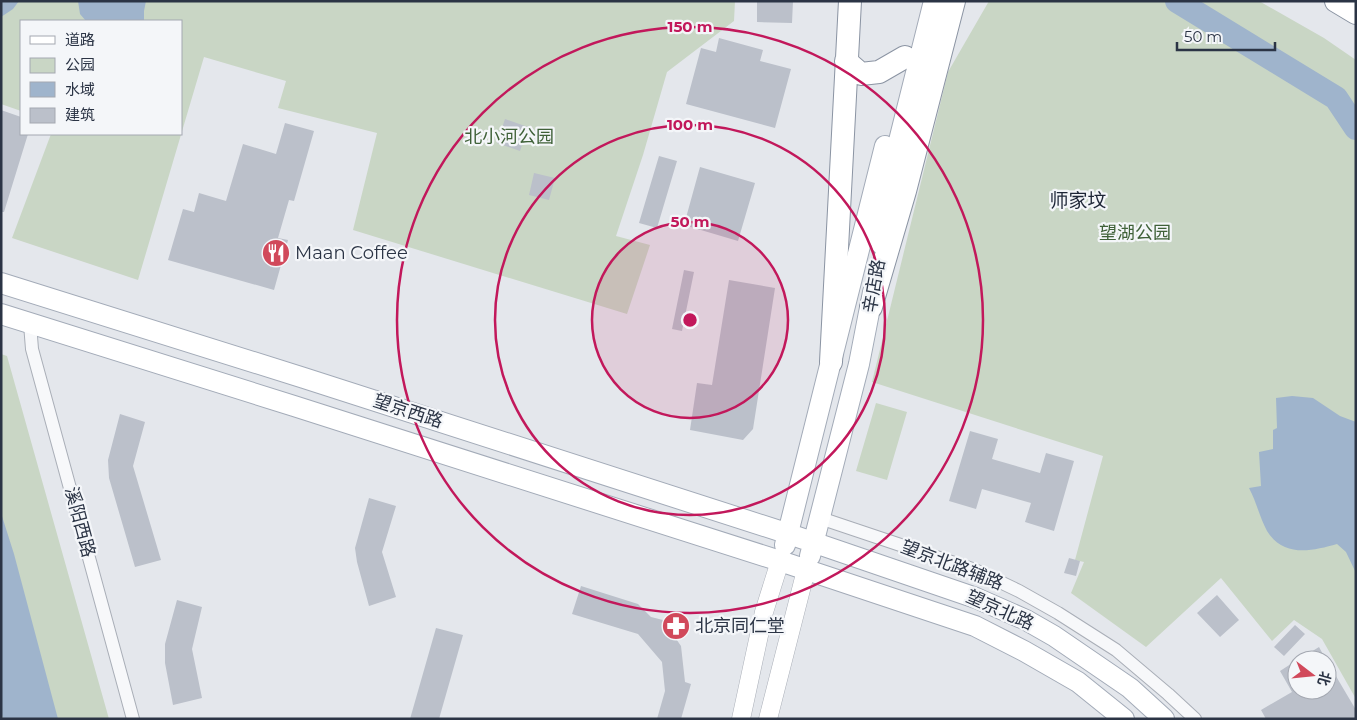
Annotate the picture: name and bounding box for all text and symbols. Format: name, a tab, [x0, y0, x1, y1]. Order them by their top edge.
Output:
text: 150 m	[668, 17, 712, 36]
legend	[20, 20, 182, 135]
scale bar	[1177, 20, 1274, 52]
text: 50 m	[1184, 27, 1222, 46]
text: 道路	[65, 30, 95, 49]
text: 公园	[65, 55, 95, 74]
text: 水域	[65, 80, 95, 99]
text: 建筑	[65, 105, 95, 124]
text: 100 m	[667, 115, 713, 134]
park label: 北小河公园	[464, 126, 554, 148]
district label: 师家坟	[1049, 189, 1107, 212]
text: 50 m	[670, 212, 710, 231]
park label: 望湖公园	[1099, 222, 1171, 244]
restaurant icon: Maan Coffee	[261, 238, 291, 268]
place label: Maan Coffee	[295, 242, 408, 264]
street label: 辛店路	[858, 258, 890, 314]
centre of rings	[681, 311, 699, 329]
street label: 望京西路	[370, 389, 446, 433]
street label: 溪阳西路	[60, 484, 100, 560]
street label: 望京北路辅路	[898, 535, 1006, 595]
street label: 望京北路	[963, 585, 1037, 635]
pharmacy icon: 北京同仁堂	[661, 611, 691, 641]
place label: 北京同仁堂	[695, 615, 785, 637]
north arrow	[1287, 650, 1337, 700]
text: 北	[1314, 669, 1335, 688]

